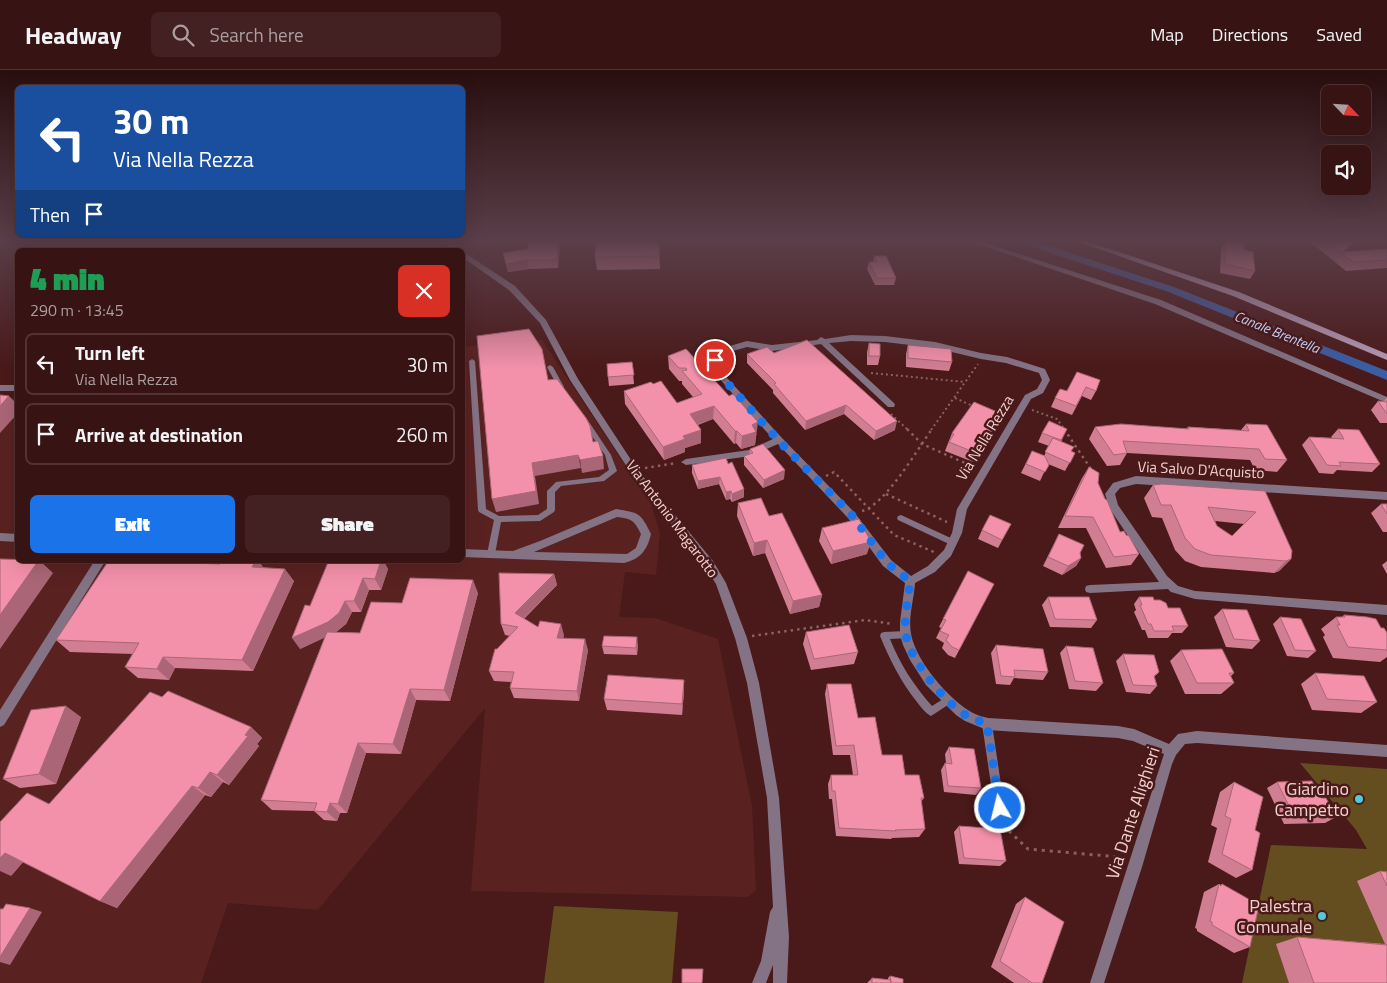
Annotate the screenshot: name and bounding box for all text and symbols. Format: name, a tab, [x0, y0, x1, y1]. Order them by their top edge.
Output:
search box	[151, 12, 501, 57]
text: Headway	[25, 17, 121, 53]
text: Search here	[209, 20, 304, 49]
icon: search	[169, 21, 197, 49]
text: Map	[1150, 21, 1184, 48]
text: Directions	[1212, 21, 1288, 48]
text: Saved	[1316, 21, 1362, 48]
north arrow	[1321, 85, 1371, 135]
map controls	[1321, 85, 1371, 195]
text: 30 m	[113, 94, 189, 148]
icon: left	[30, 105, 95, 170]
text: Via Nella Rezza	[113, 142, 254, 176]
button: sound	[1321, 145, 1371, 195]
text: Then	[30, 200, 70, 229]
icon: arrive	[80, 200, 108, 228]
text: 4 min	[30, 256, 105, 302]
button: close	[398, 265, 450, 317]
text: 290 m · 13:45	[30, 298, 124, 322]
water label: Canale Brentella	[1231, 305, 1324, 359]
text: Turn left	[75, 338, 145, 367]
pin	[694, 339, 736, 381]
icon: arrive	[701, 346, 729, 374]
icon: left	[32, 350, 60, 378]
text: 30 m	[407, 350, 448, 379]
text: Via Nella Rezza	[75, 367, 177, 391]
street label: Via Nella Rezza	[950, 390, 1019, 485]
icon: arrive	[32, 420, 60, 448]
text: Arrive at destination	[75, 420, 243, 449]
text: 260 m	[396, 420, 448, 449]
street label: Via Antonio Magarotto	[620, 455, 724, 582]
street label: Via Salvo D'Acquisto	[1137, 455, 1265, 484]
button: Exit	[30, 495, 235, 553]
button: Share	[245, 495, 450, 553]
street label: Via Dante Alighieri	[1098, 743, 1167, 883]
place label: Giardino Campetto	[1274, 775, 1349, 823]
position arrow	[973, 781, 1025, 833]
marker: Giardino Campetto	[1353, 793, 1365, 805]
place label: Palestra Comunale	[1236, 892, 1312, 940]
marker: Palestra Comunale	[1316, 910, 1328, 922]

